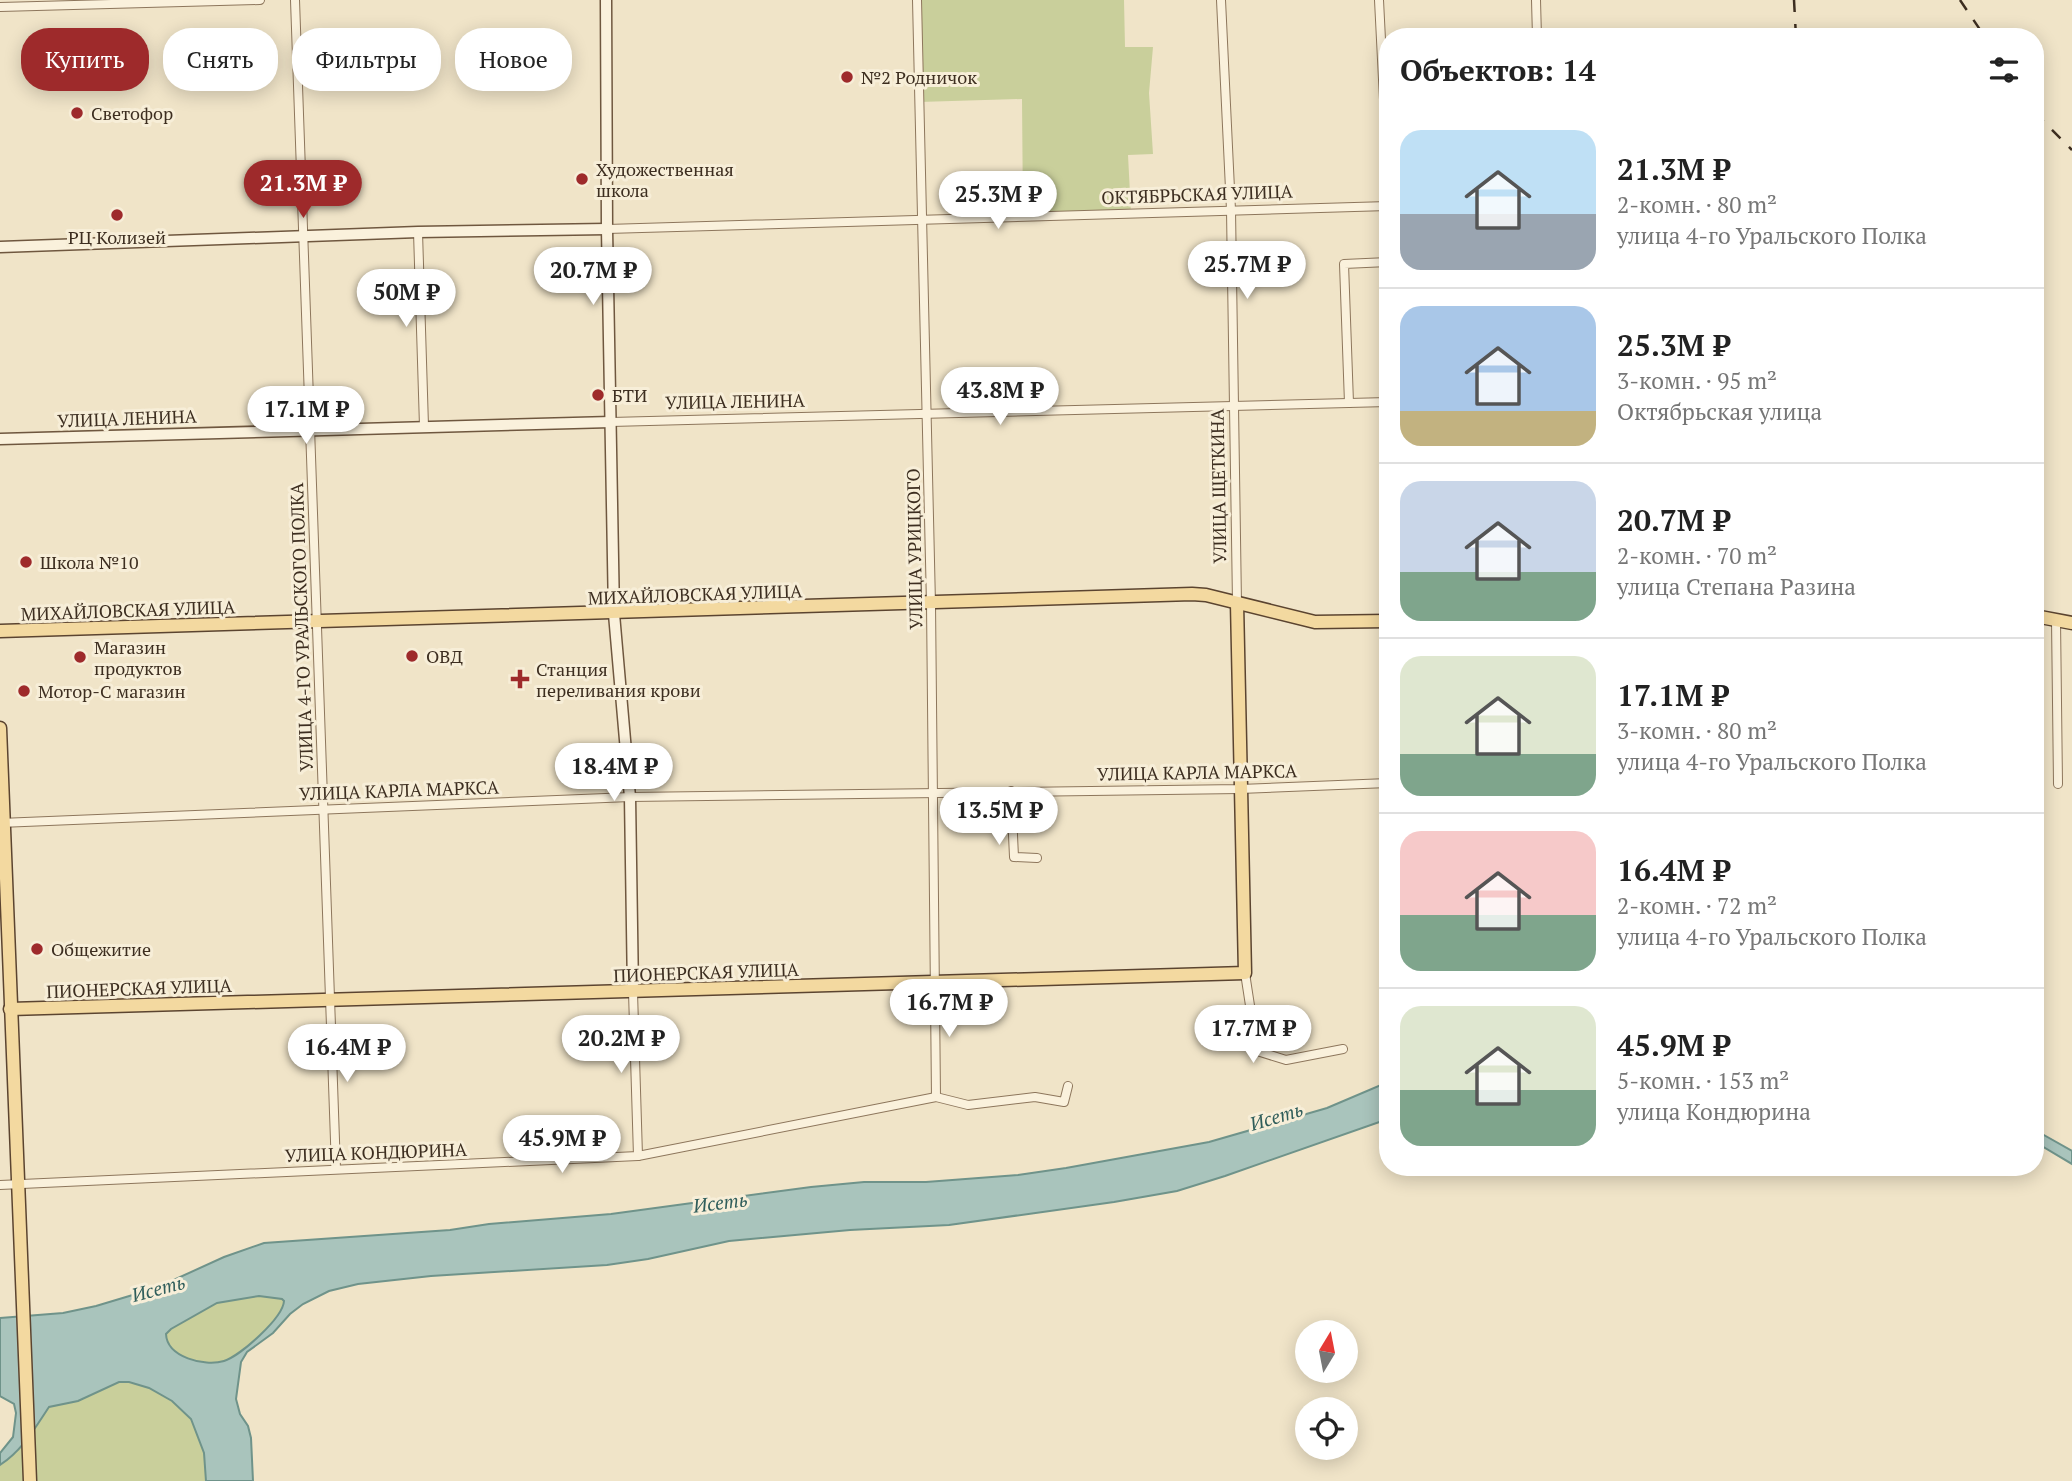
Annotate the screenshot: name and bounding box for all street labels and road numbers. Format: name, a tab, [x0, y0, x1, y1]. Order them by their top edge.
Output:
street label: ОКТЯБРЬСКАЯ УЛИЦА	[1101, 179, 1294, 209]
street label: УЛИЦА ЛЕНИНА	[665, 388, 806, 414]
street label: УЛИЦА ЛЕНИНА	[57, 404, 198, 432]
street label: УЛИЦА ЩЕТКИНА	[1205, 408, 1231, 564]
street label: УЛИЦА УРИЦКОГО	[901, 468, 927, 630]
street label: УЛИЦА 4-ГО УРАЛЬСКОГО ПОЛКА	[284, 481, 318, 772]
street label: МИХАЙЛОВСКАЯ УЛИЦА	[587, 578, 803, 610]
street label: МИХАЙЛОВСКАЯ УЛИЦА	[20, 594, 236, 626]
street label: УЛИЦА КАРЛА МАРКСА	[1097, 758, 1298, 786]
street label: УЛИЦА КАРЛА МАРКСА	[299, 774, 500, 805]
street label: ПИОНЕРСКАЯ УЛИЦА	[613, 957, 800, 987]
street label: ПИОНЕРСКАЯ УЛИЦА	[46, 973, 233, 1003]
street label: УЛИЦА КОНДЮРИНА	[284, 1137, 468, 1167]

